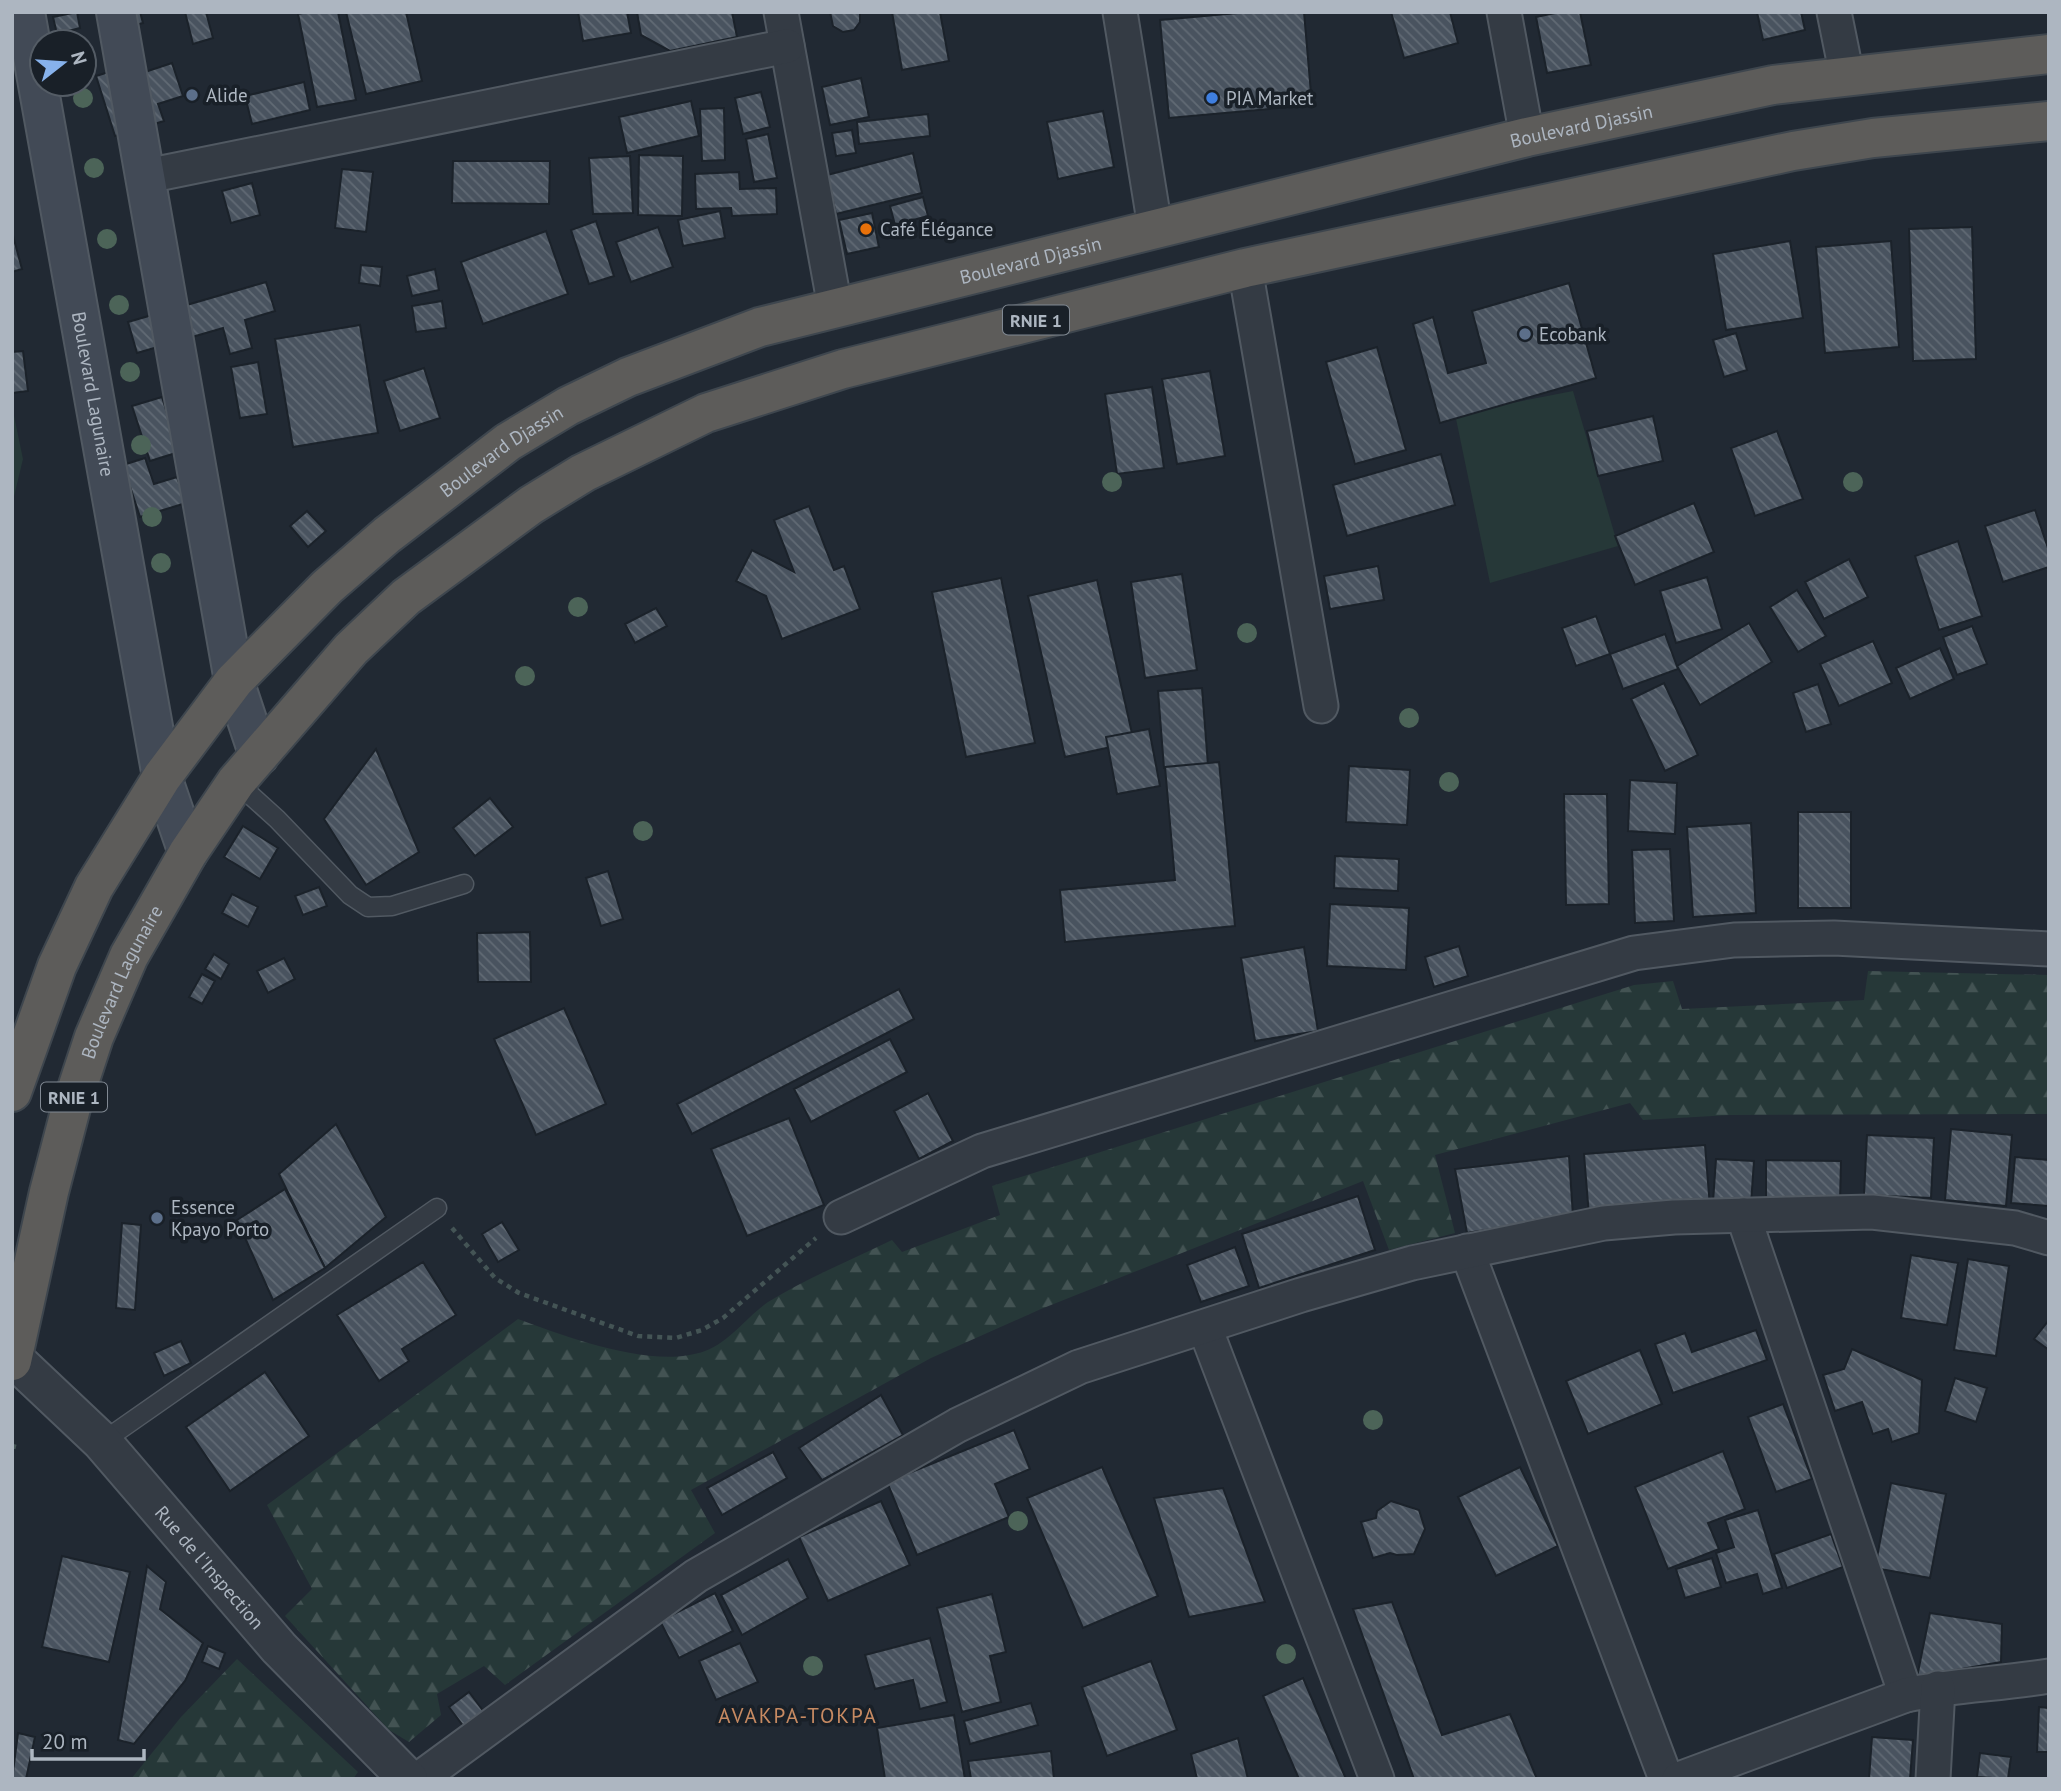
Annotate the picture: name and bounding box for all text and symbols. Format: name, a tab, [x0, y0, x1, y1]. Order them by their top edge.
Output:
north arrow	[28, 28, 98, 98]
text: N	[66, 49, 93, 68]
place label: Alide	[206, 83, 248, 107]
place label: PIA Market	[1226, 86, 1314, 110]
marker: Alide	[184, 87, 200, 103]
marker: PIA Market	[1204, 90, 1220, 106]
street label: Boulevard Djassin	[1507, 99, 1655, 153]
place label: Café Élégance	[880, 217, 994, 241]
marker: Café Élégance	[858, 221, 874, 237]
street label: Boulevard Djassin	[957, 231, 1104, 289]
road number: RNIE 1	[1003, 306, 1069, 334]
street label: Boulevard Lagunaire	[67, 310, 120, 478]
place label: Ecobank	[1539, 322, 1607, 346]
marker: Ecobank	[1517, 326, 1533, 342]
street label: Boulevard Djassin	[435, 400, 567, 502]
street label: Boulevard Lagunaire	[76, 901, 168, 1062]
road number: RNIE 1	[41, 1082, 107, 1112]
place label: Essence Kpayo Porto	[171, 1195, 269, 1241]
marker: Essence Kpayo Porto	[149, 1210, 165, 1226]
street label: Rue de l'Inspection	[150, 1501, 269, 1634]
district label: AVAKPA-TOKPA	[718, 1702, 878, 1729]
scale bar	[32, 1718, 144, 1762]
text: 20 m	[42, 1728, 88, 1755]

